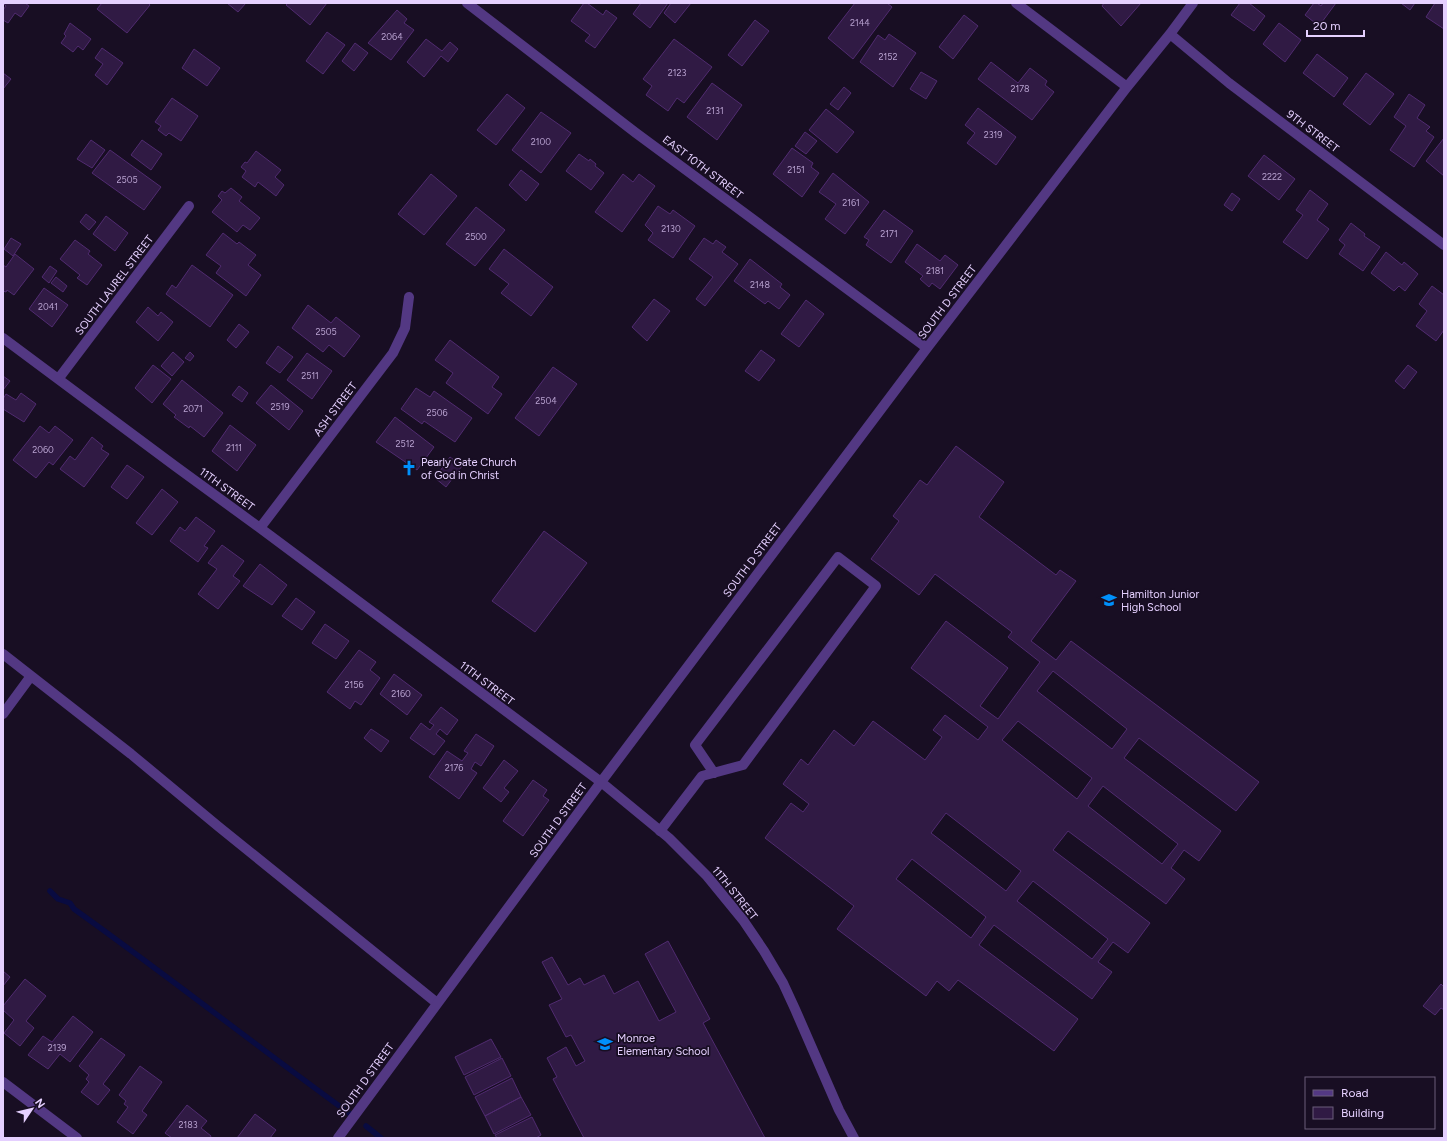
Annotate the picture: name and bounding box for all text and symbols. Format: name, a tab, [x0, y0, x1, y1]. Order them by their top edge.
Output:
scale bar	[1307, 12, 1364, 38]
house number: 2144	[850, 17, 870, 28]
text: 20 m	[1313, 19, 1341, 33]
house number: 2064	[381, 31, 403, 42]
house number: 2152	[879, 51, 897, 62]
house number: 2123	[668, 67, 686, 78]
house number: 2178	[1010, 83, 1030, 94]
house number: 2131	[706, 105, 724, 116]
street label: 9TH STREET	[1284, 108, 1341, 155]
house number: 2319	[984, 129, 1002, 140]
street label: EAST 10TH STREET	[660, 133, 745, 202]
house number: 2100	[531, 136, 551, 147]
house number: 2151	[787, 164, 805, 175]
house number: 2222	[1262, 171, 1282, 182]
house number: 2505	[116, 174, 138, 185]
house number: 2161	[842, 197, 860, 208]
house number: 2130	[661, 223, 681, 234]
house number: 2171	[880, 228, 898, 239]
house number: 2500	[465, 231, 487, 242]
street label: SOUTH LAUREL STREET	[73, 233, 156, 338]
street label: SOUTH D STREET	[915, 263, 979, 342]
house number: 2181	[926, 265, 944, 276]
house number: 2148	[750, 279, 770, 290]
house number: 2041	[38, 301, 58, 312]
house number: 2505	[315, 326, 337, 337]
house number: 2511	[301, 370, 319, 381]
street label: ASH STREET	[311, 380, 360, 439]
house number: 2504	[535, 395, 557, 406]
house number: 2519	[270, 401, 290, 412]
house number: 2071	[183, 403, 203, 414]
house number: 2506	[426, 407, 448, 418]
house number: 2512	[396, 438, 414, 449]
house number: 2111	[226, 442, 242, 453]
house number: 2060	[32, 444, 54, 455]
place label: Pearly Gate Church of God in Christ	[421, 456, 516, 482]
church icon: Pearly Gate Church of God in Christ	[400, 459, 418, 477]
street label: 11TH STREET	[197, 465, 257, 514]
street label: SOUTH D STREET	[720, 521, 784, 600]
place label: Hamilton Junior High School	[1121, 588, 1199, 614]
school or university icon: Hamilton Junior High School	[1100, 591, 1118, 609]
street label: 11TH STREET	[457, 659, 517, 708]
house number: 2156	[344, 679, 364, 690]
house number: 2160	[391, 688, 411, 699]
house number: 2176	[445, 762, 463, 773]
street label: SOUTH D STREET	[527, 780, 590, 860]
street label: 11TH STREET	[709, 864, 760, 923]
place label: Monroe Elementary School	[617, 1032, 709, 1058]
school or university icon: Monroe Elementary School	[596, 1035, 614, 1053]
street label: SOUTH D STREET	[334, 1040, 397, 1120]
house number: 2139	[48, 1042, 66, 1053]
legend	[1305, 1077, 1435, 1129]
text: Road	[1341, 1086, 1369, 1100]
north arrow	[12, 1089, 52, 1129]
text: N	[32, 1096, 48, 1111]
text: Building	[1341, 1106, 1384, 1120]
house number: 2183	[178, 1119, 198, 1130]

